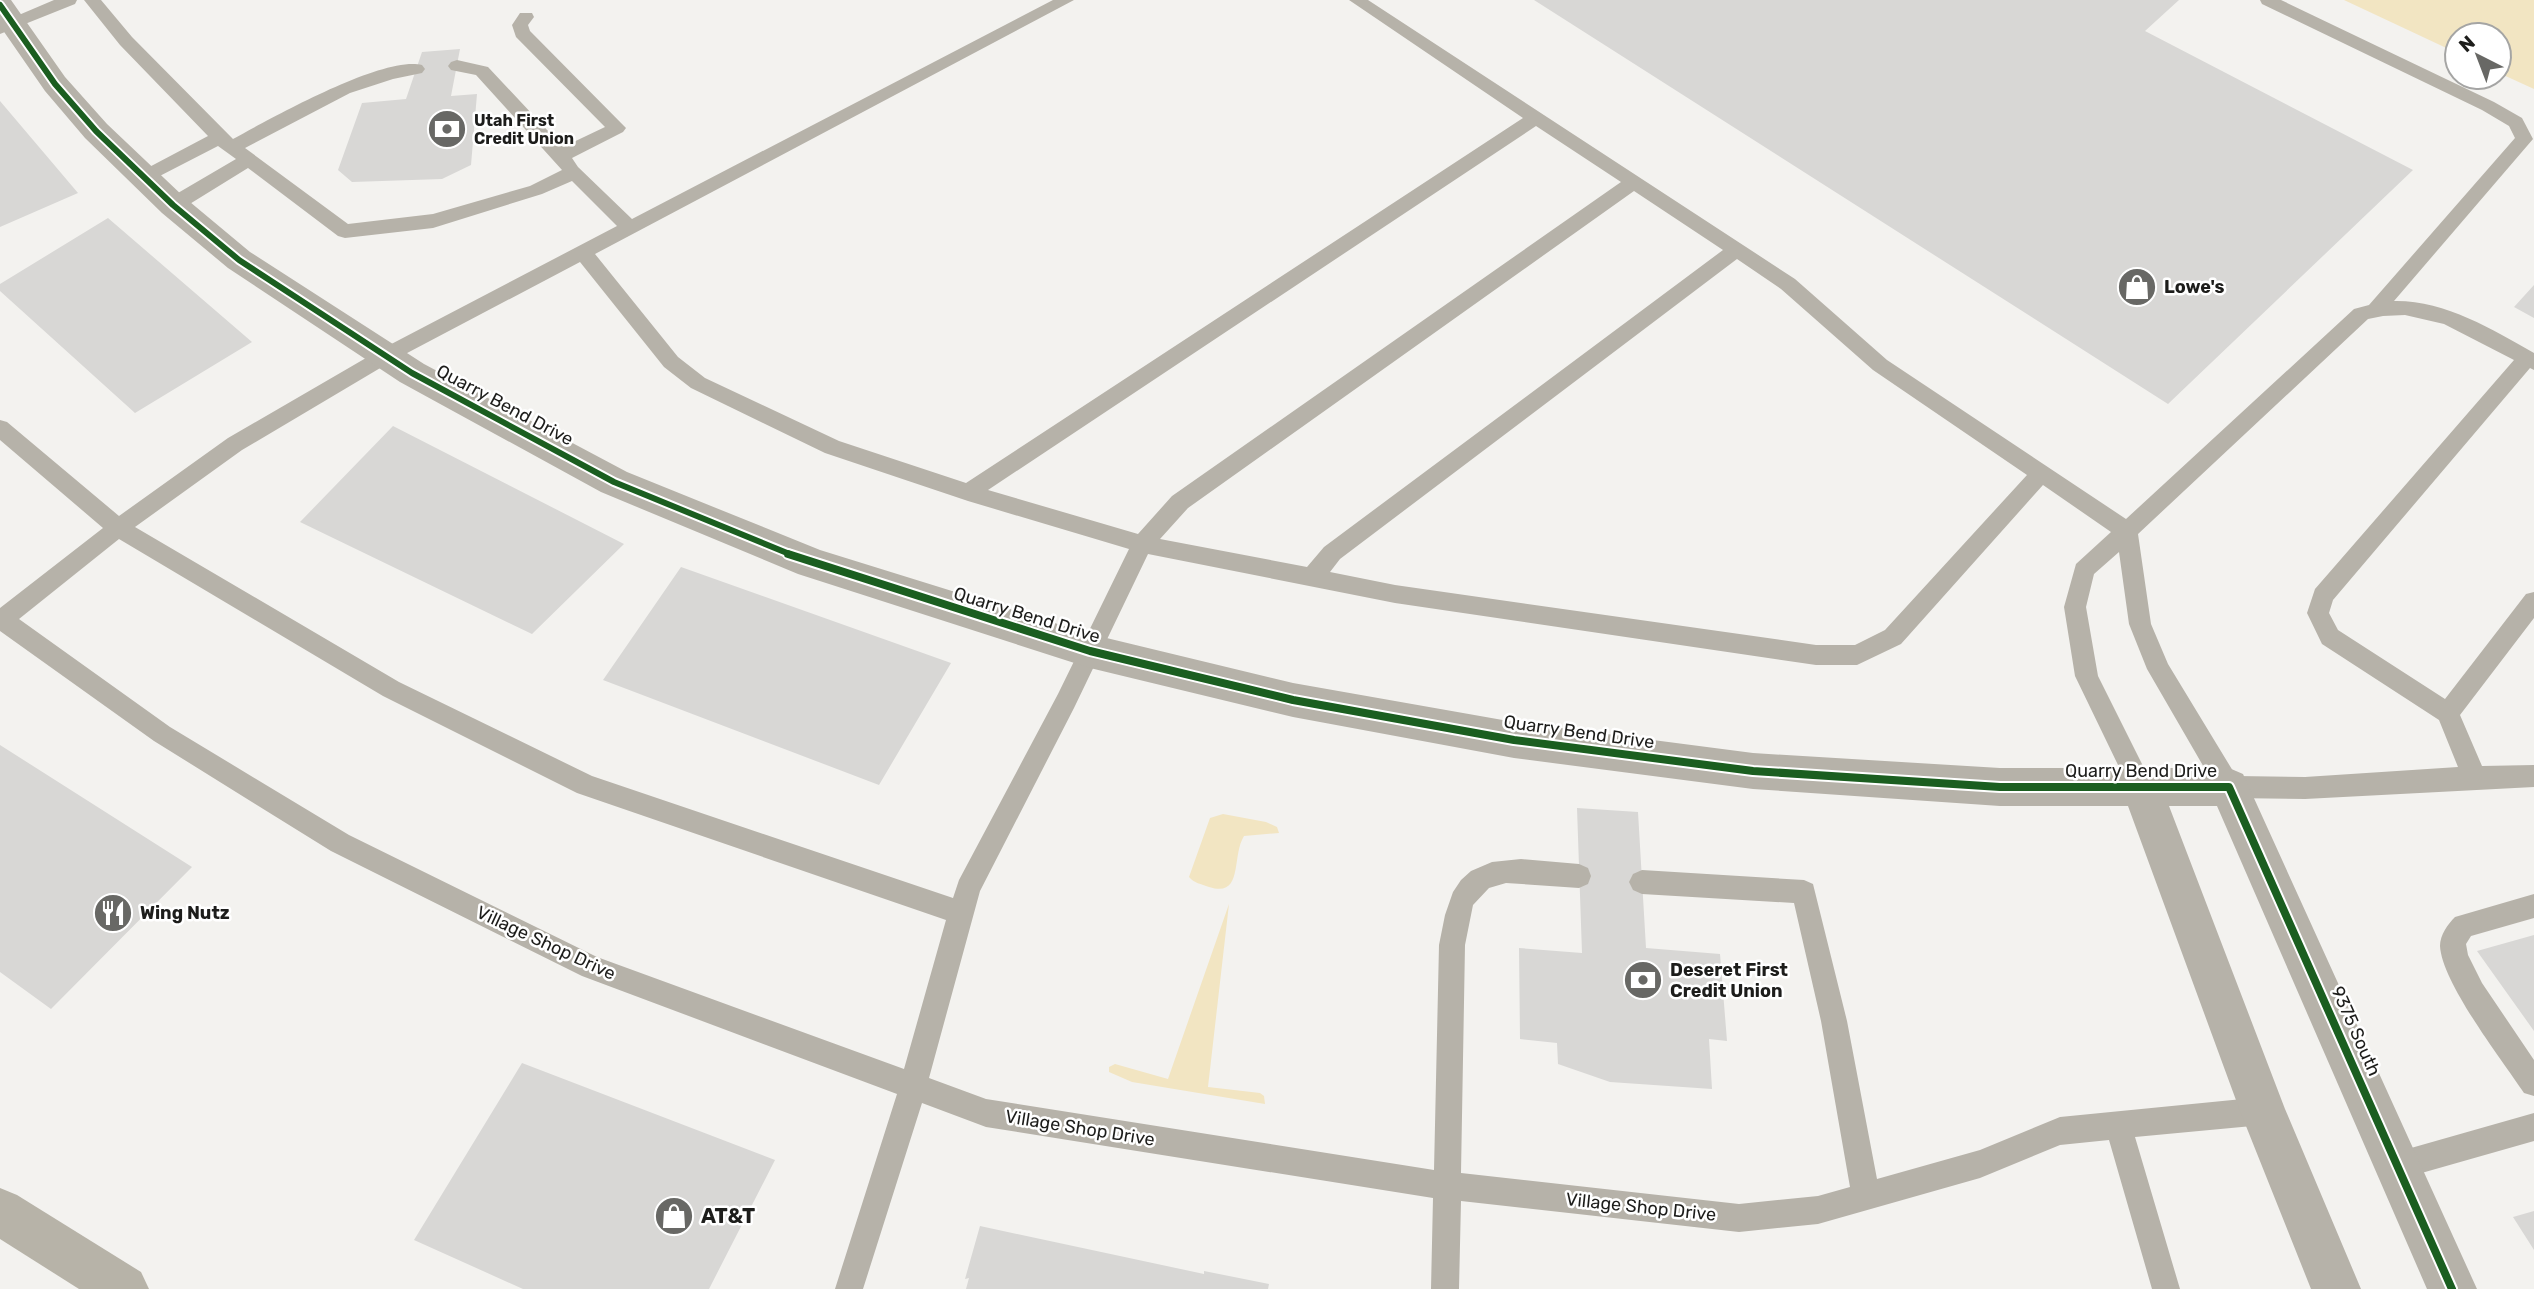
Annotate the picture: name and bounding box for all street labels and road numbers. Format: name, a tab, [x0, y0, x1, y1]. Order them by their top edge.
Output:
street label: Quarry Bend Drive	[433, 360, 577, 450]
street label: Quarry Bend Drive	[951, 582, 1103, 648]
street label: Quarry Bend Drive	[1502, 711, 1656, 753]
street label: Quarry Bend Drive	[2065, 760, 2217, 782]
street label: Village Shop Drive	[473, 901, 619, 985]
street label: 9375 South	[2326, 983, 2386, 1079]
street label: Village Shop Drive	[1004, 1105, 1156, 1151]
street label: Village Shop Drive	[1565, 1188, 1717, 1226]

